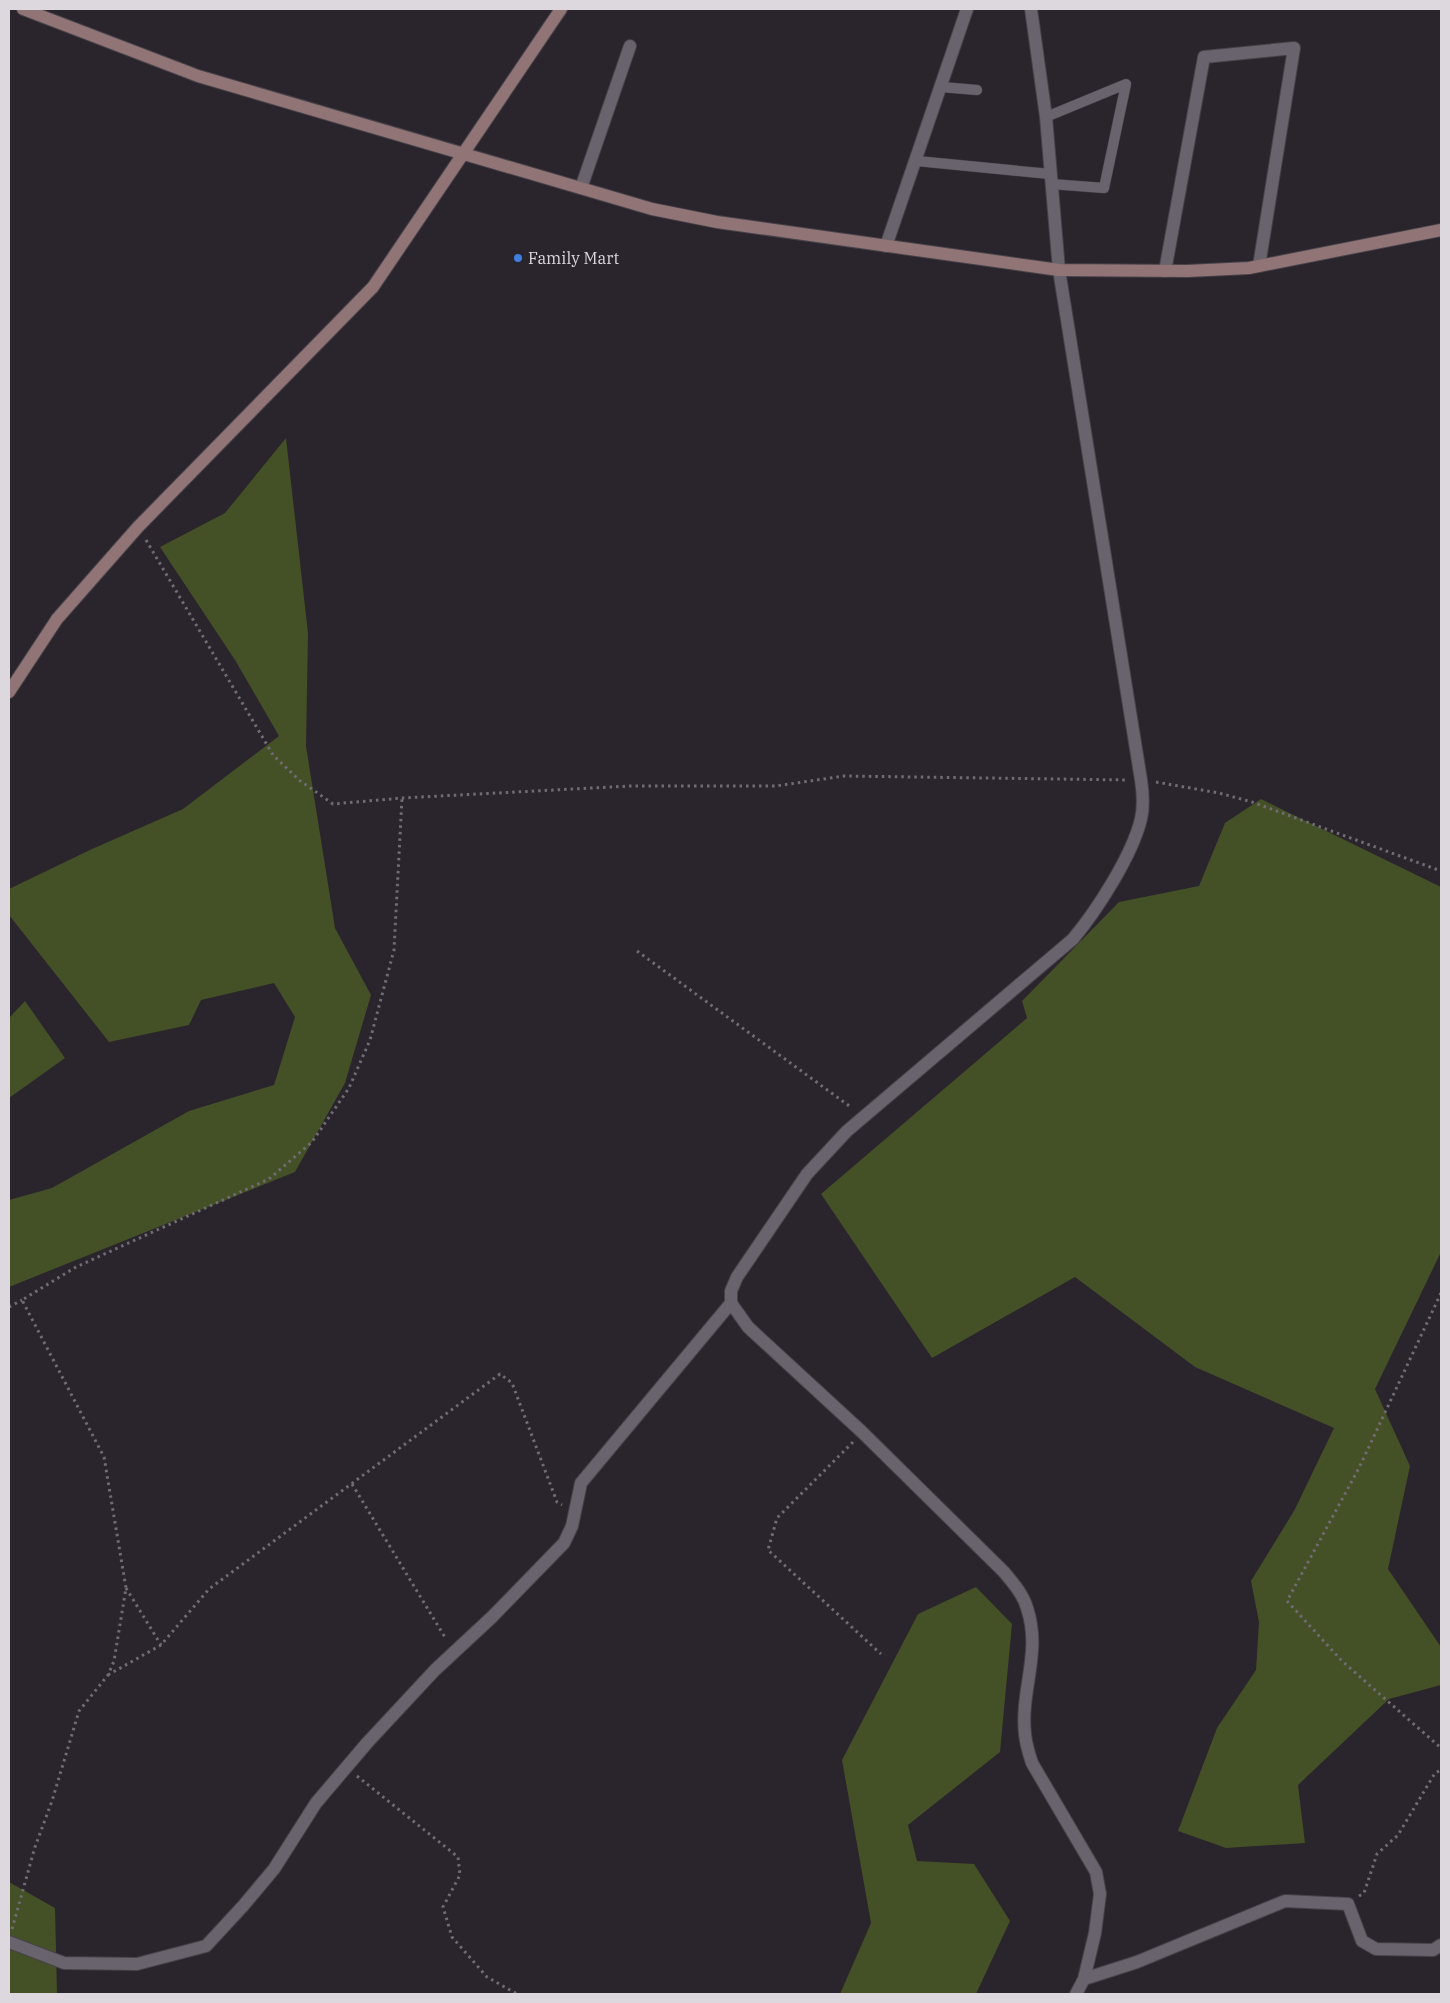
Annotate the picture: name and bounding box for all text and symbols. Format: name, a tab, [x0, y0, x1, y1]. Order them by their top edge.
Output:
place label: Family Mart	[528, 248, 619, 268]
marker: Family Mart	[512, 252, 524, 264]

